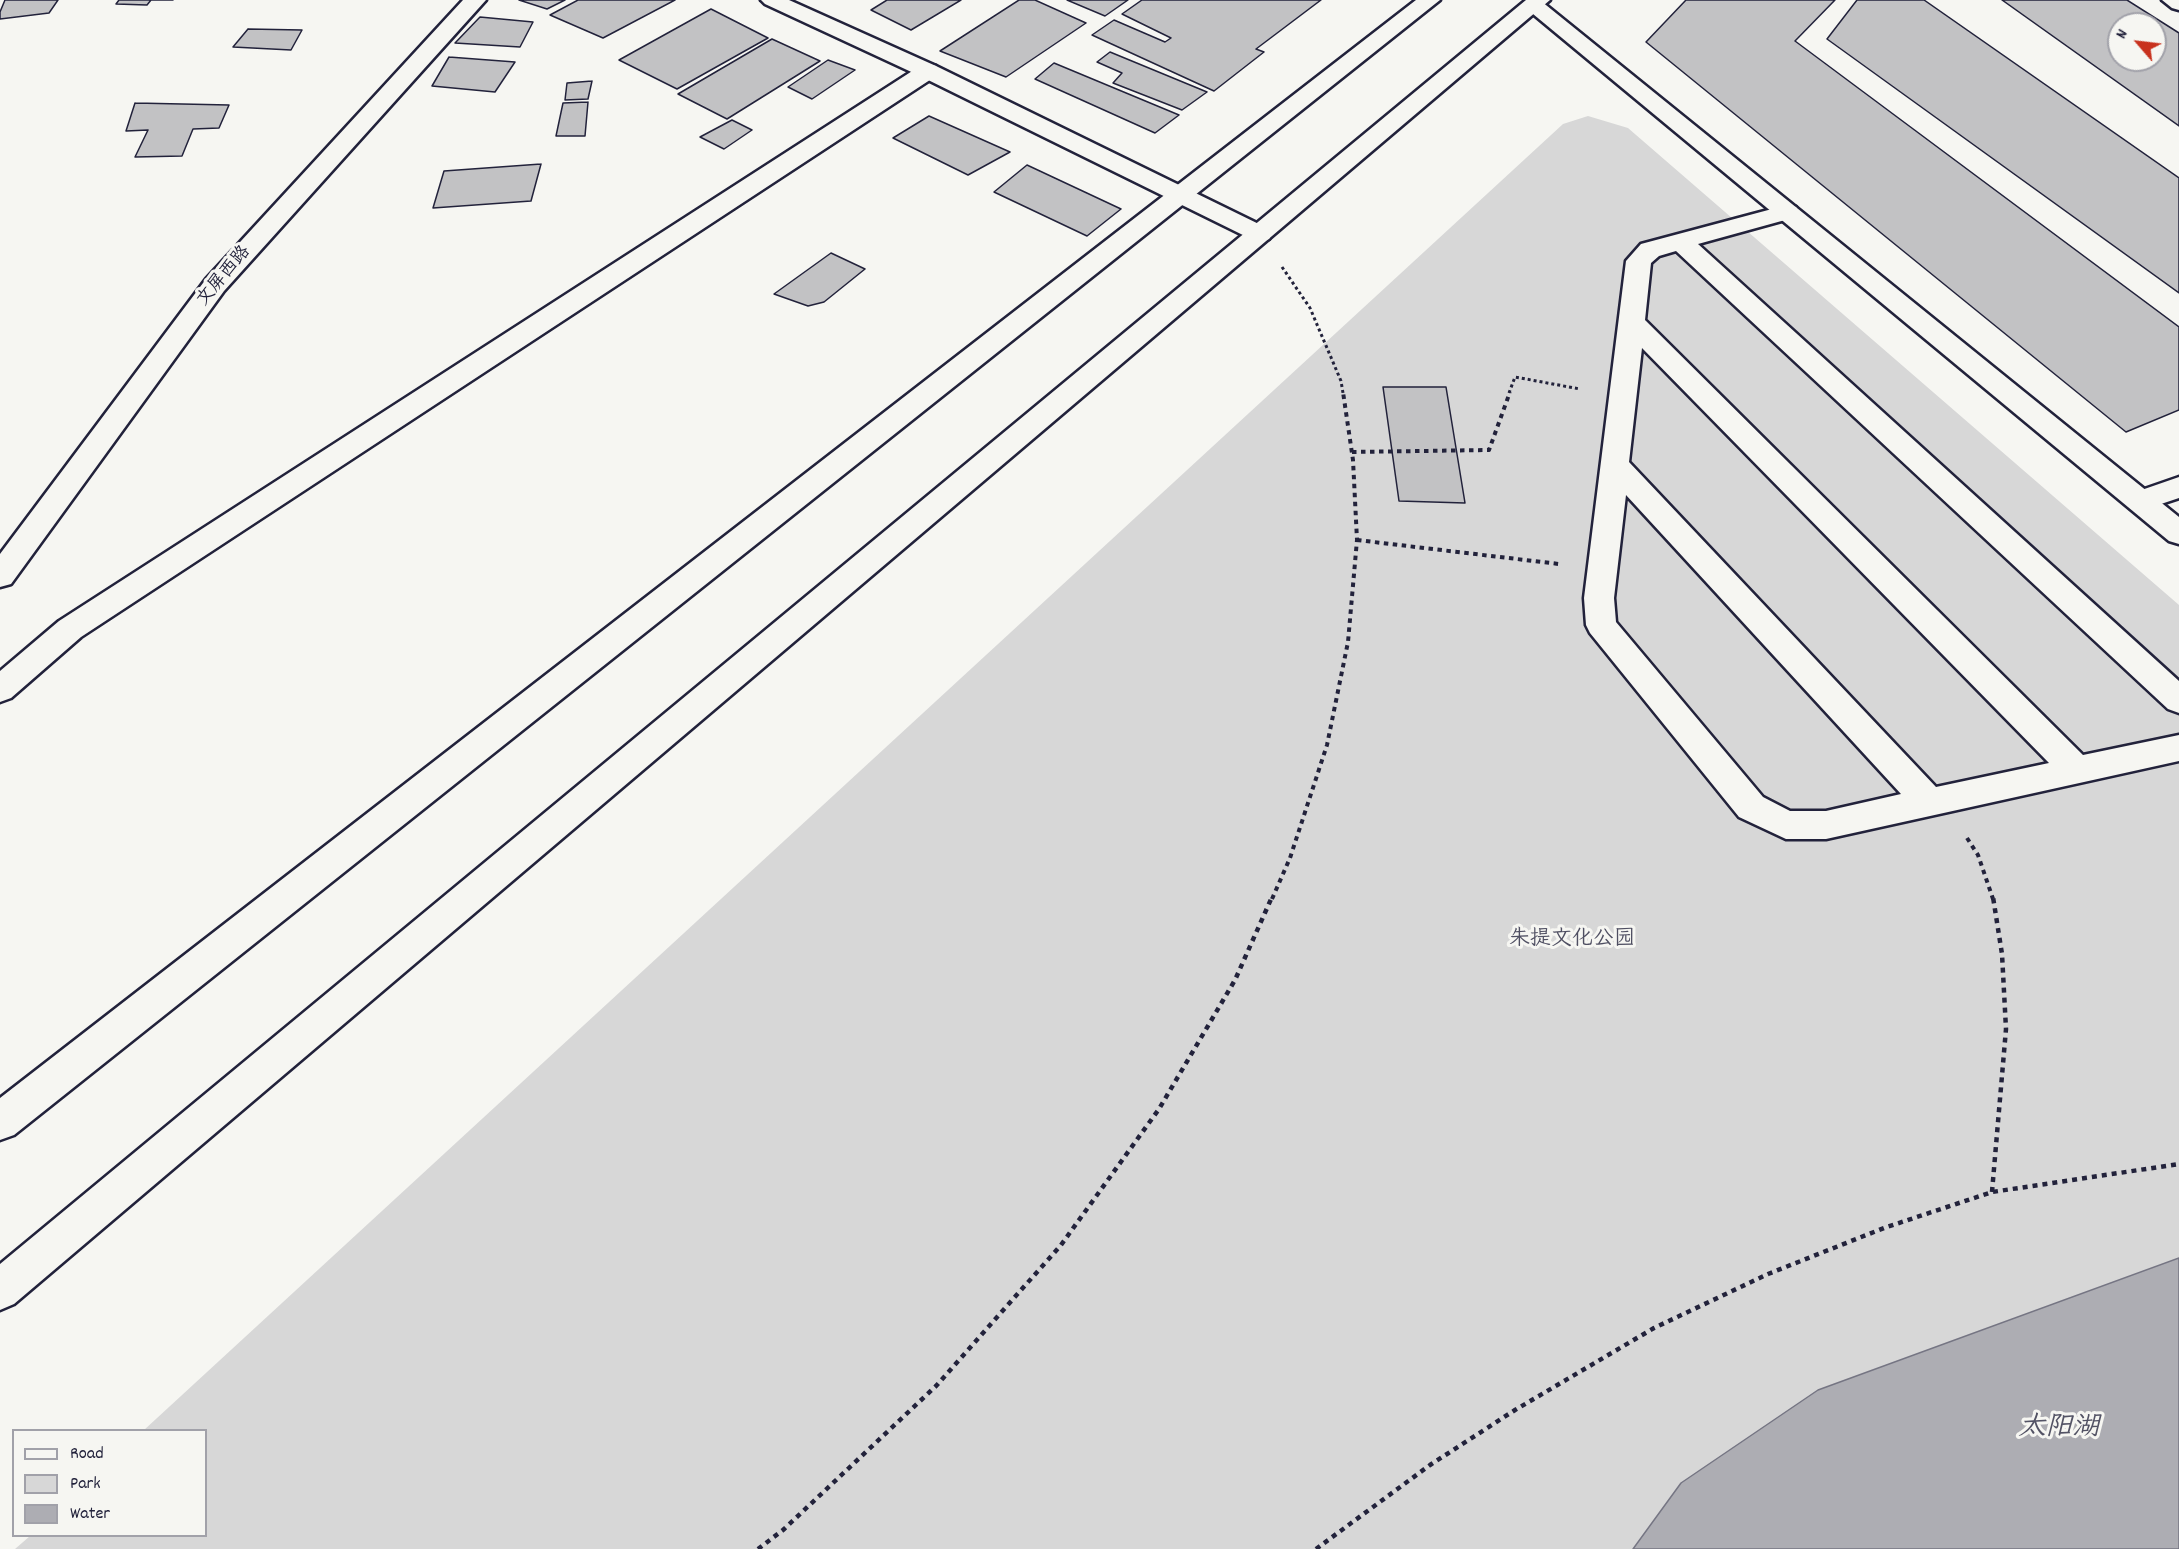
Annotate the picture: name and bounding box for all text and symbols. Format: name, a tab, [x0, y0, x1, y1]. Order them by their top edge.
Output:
north arrow	[2107, 12, 2167, 72]
text: N	[2110, 25, 2134, 43]
street label: 文屏西路	[194, 242, 256, 312]
park label: 朱提文化公园	[1509, 928, 1635, 954]
water label: 太阳湖	[2019, 1414, 2099, 1446]
legend	[12, 1429, 207, 1537]
text: Road	[70, 1442, 104, 1467]
text: Park	[70, 1472, 101, 1497]
text: Water	[70, 1502, 110, 1527]

